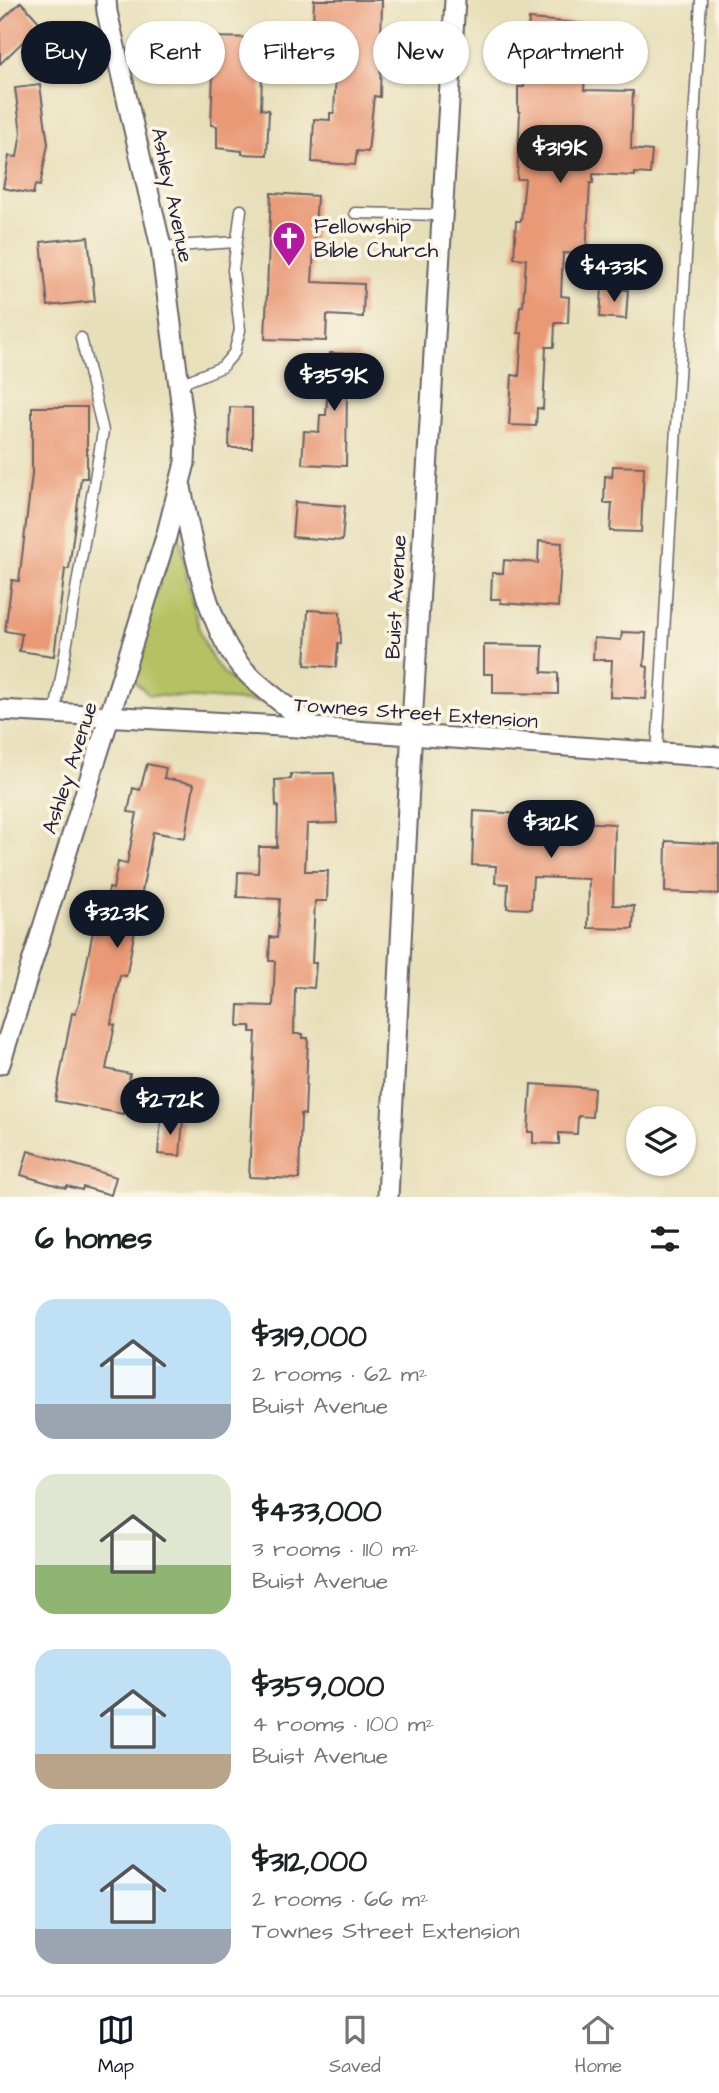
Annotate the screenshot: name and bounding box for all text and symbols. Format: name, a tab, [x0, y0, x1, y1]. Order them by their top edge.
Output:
chip: Buy	[21, 21, 111, 84]
chip: Rent	[125, 21, 225, 84]
chip: Filters	[239, 21, 359, 84]
chip: New	[373, 21, 469, 84]
chip: Apartment	[483, 21, 648, 84]
street label: Ashley Avenue	[142, 125, 200, 266]
pin: $319K	[511, 125, 609, 185]
text: $319K	[533, 132, 587, 164]
place label: Fellowship Bible Church	[314, 212, 439, 265]
church icon: Fellowship Bible Church	[270, 219, 308, 268]
pin: $433K	[565, 244, 663, 304]
text: $433K	[581, 251, 647, 283]
pin: $359K	[285, 354, 383, 413]
text: $359K	[300, 360, 368, 392]
street label: Buist Avenue	[378, 534, 414, 660]
street label: Townes Street Extension	[293, 690, 539, 736]
street label: Ashley Avenue	[35, 698, 107, 838]
pin: $312K	[502, 800, 600, 860]
text: $312K	[524, 807, 578, 839]
pin: $323K	[68, 890, 166, 950]
text: $323K	[85, 897, 149, 929]
pin: $272K	[121, 1078, 219, 1137]
text: $272K	[136, 1084, 204, 1116]
map controls	[626, 1106, 696, 1176]
button: layers	[626, 1106, 696, 1176]
text: 6 homes	[35, 1218, 152, 1260]
icon: filters	[646, 1220, 684, 1258]
text: $319,000	[252, 1316, 367, 1358]
icon: home	[91, 1327, 175, 1411]
text: 2 rooms · 62 m²	[252, 1358, 427, 1390]
text: Buist Avenue	[252, 1390, 388, 1422]
text: $433,000	[252, 1491, 382, 1533]
icon: home	[91, 1502, 175, 1586]
text: 3 rooms · 110 m²	[252, 1533, 419, 1565]
text: Buist Avenue	[252, 1565, 388, 1597]
text: $359,000	[252, 1666, 384, 1708]
icon: home	[91, 1677, 175, 1761]
text: 4 rooms · 100 m²	[252, 1708, 434, 1740]
text: Buist Avenue	[252, 1740, 388, 1772]
text: $312,000	[252, 1841, 367, 1883]
icon: home	[91, 1852, 175, 1936]
text: 2 rooms · 66 m²	[252, 1883, 429, 1915]
text: Townes Street Extension	[252, 1915, 520, 1947]
tab: Map	[97, 2011, 135, 2080]
tab: Saved	[329, 2011, 381, 2080]
tab: Home	[575, 2011, 622, 2080]

